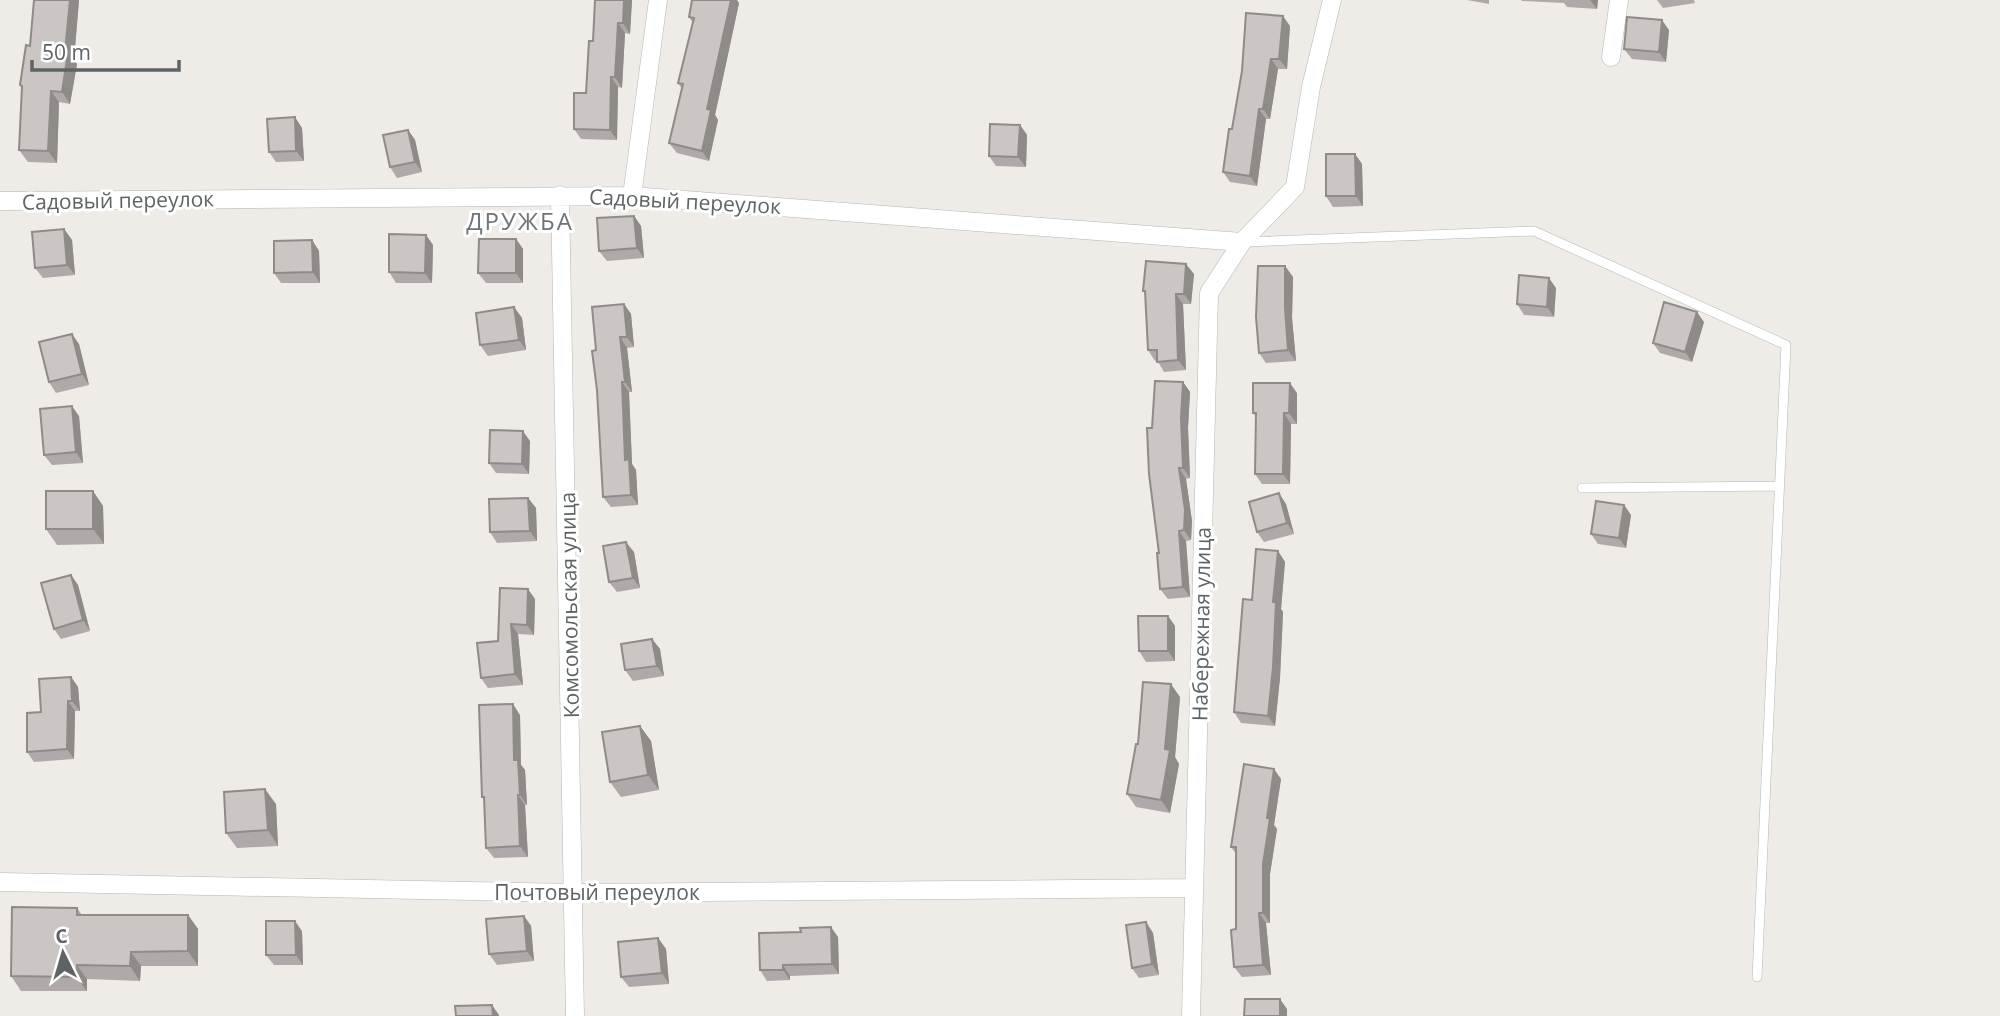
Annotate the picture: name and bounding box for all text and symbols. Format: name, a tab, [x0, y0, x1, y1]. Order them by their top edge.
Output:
scale bar	[32, 28, 178, 72]
text: 50 m	[42, 38, 91, 66]
street label: Садовый переулок	[588, 182, 782, 220]
street label: Садовый переулок	[22, 184, 214, 216]
district label: ДРУЖБА	[466, 204, 574, 237]
street label: Комсомольская улица	[553, 492, 585, 718]
street label: Набережная улица	[1185, 527, 1217, 721]
street label: Почтовый переулок	[494, 878, 700, 906]
north arrow	[28, 918, 98, 988]
text: С	[54, 923, 69, 950]

